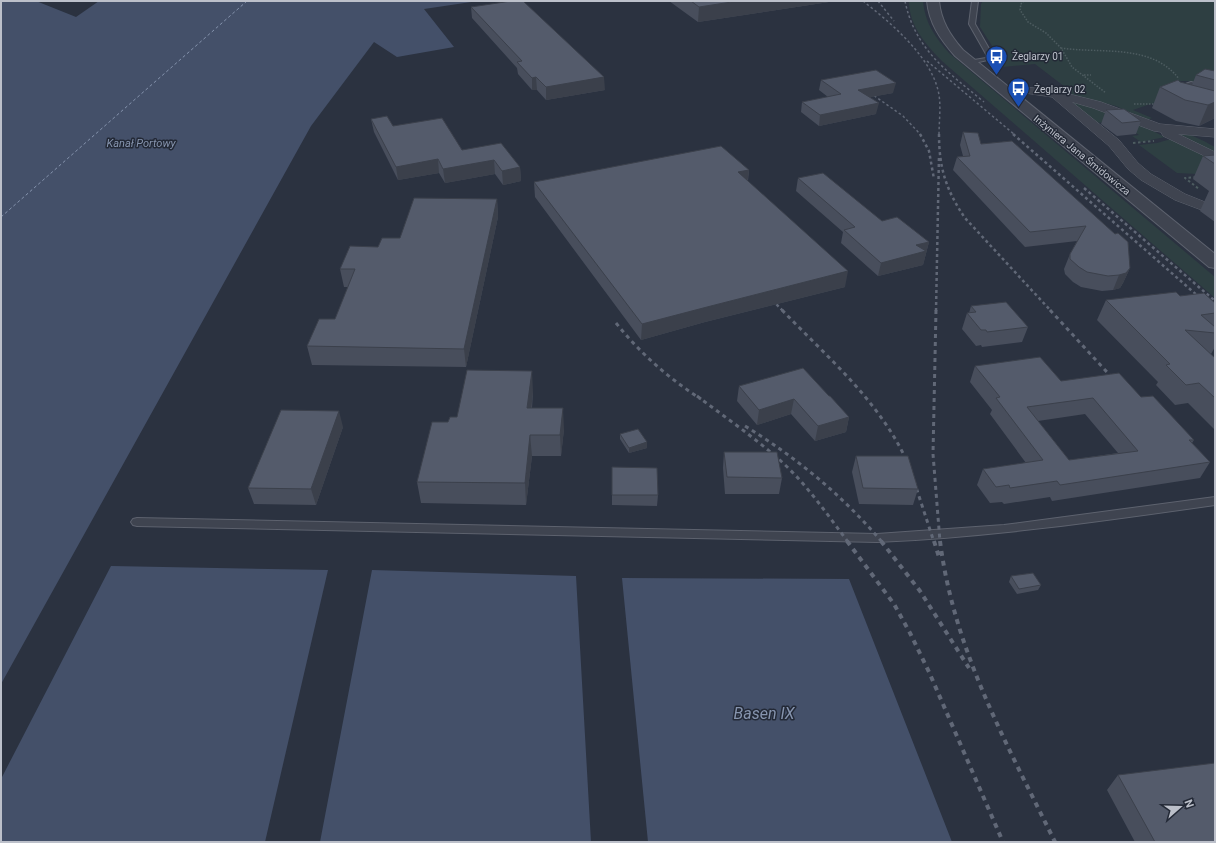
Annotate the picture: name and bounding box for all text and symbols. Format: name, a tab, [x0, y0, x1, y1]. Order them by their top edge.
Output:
bus stop icon: Żeglarzy 01	[983, 43, 1009, 76]
place label: Żeglarzy 01	[1012, 50, 1063, 62]
bus stop icon: Żeglarzy 02	[1005, 76, 1031, 109]
place label: Żeglarzy 02	[1034, 83, 1086, 95]
street label: Inżyniera Jana Śmidowicza	[1032, 112, 1133, 197]
water label: Kanał Portowy	[107, 137, 176, 150]
water label: Basen IX	[734, 704, 796, 723]
north arrow	[1160, 787, 1200, 827]
text: N	[1181, 798, 1196, 810]

